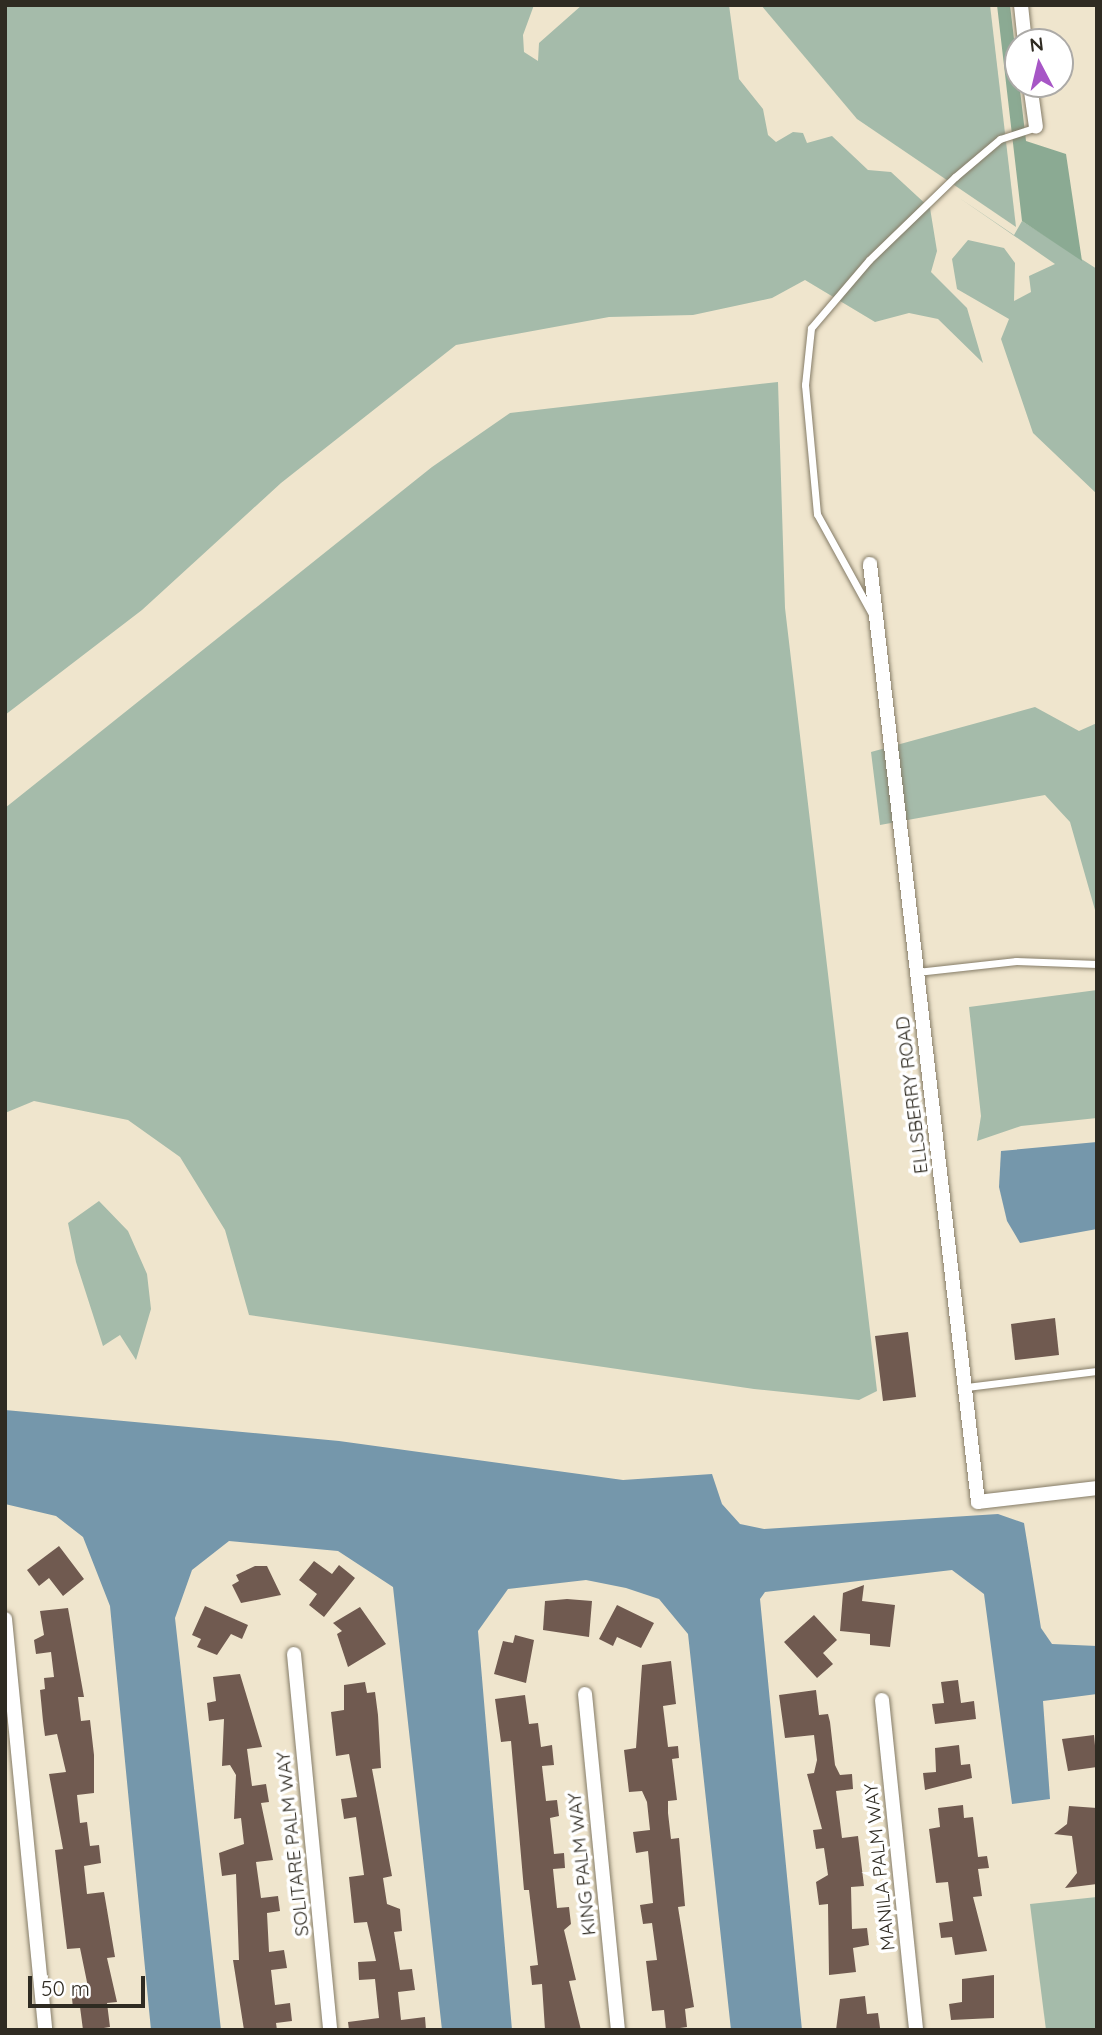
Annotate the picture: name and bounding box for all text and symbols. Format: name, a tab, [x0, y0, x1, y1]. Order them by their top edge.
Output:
north arrow	[1004, 28, 1074, 98]
text: N	[1028, 31, 1045, 57]
street label: ELLSBERRY ROAD	[891, 1015, 933, 1175]
street label: SOLITARE PALM WAY	[272, 1751, 314, 1937]
street label: MANILA PALM WAY	[860, 1782, 900, 1952]
street label: KING PALM WAY	[563, 1791, 601, 1937]
scale bar	[32, 1962, 149, 2006]
text: 50 m	[41, 1975, 90, 2001]

